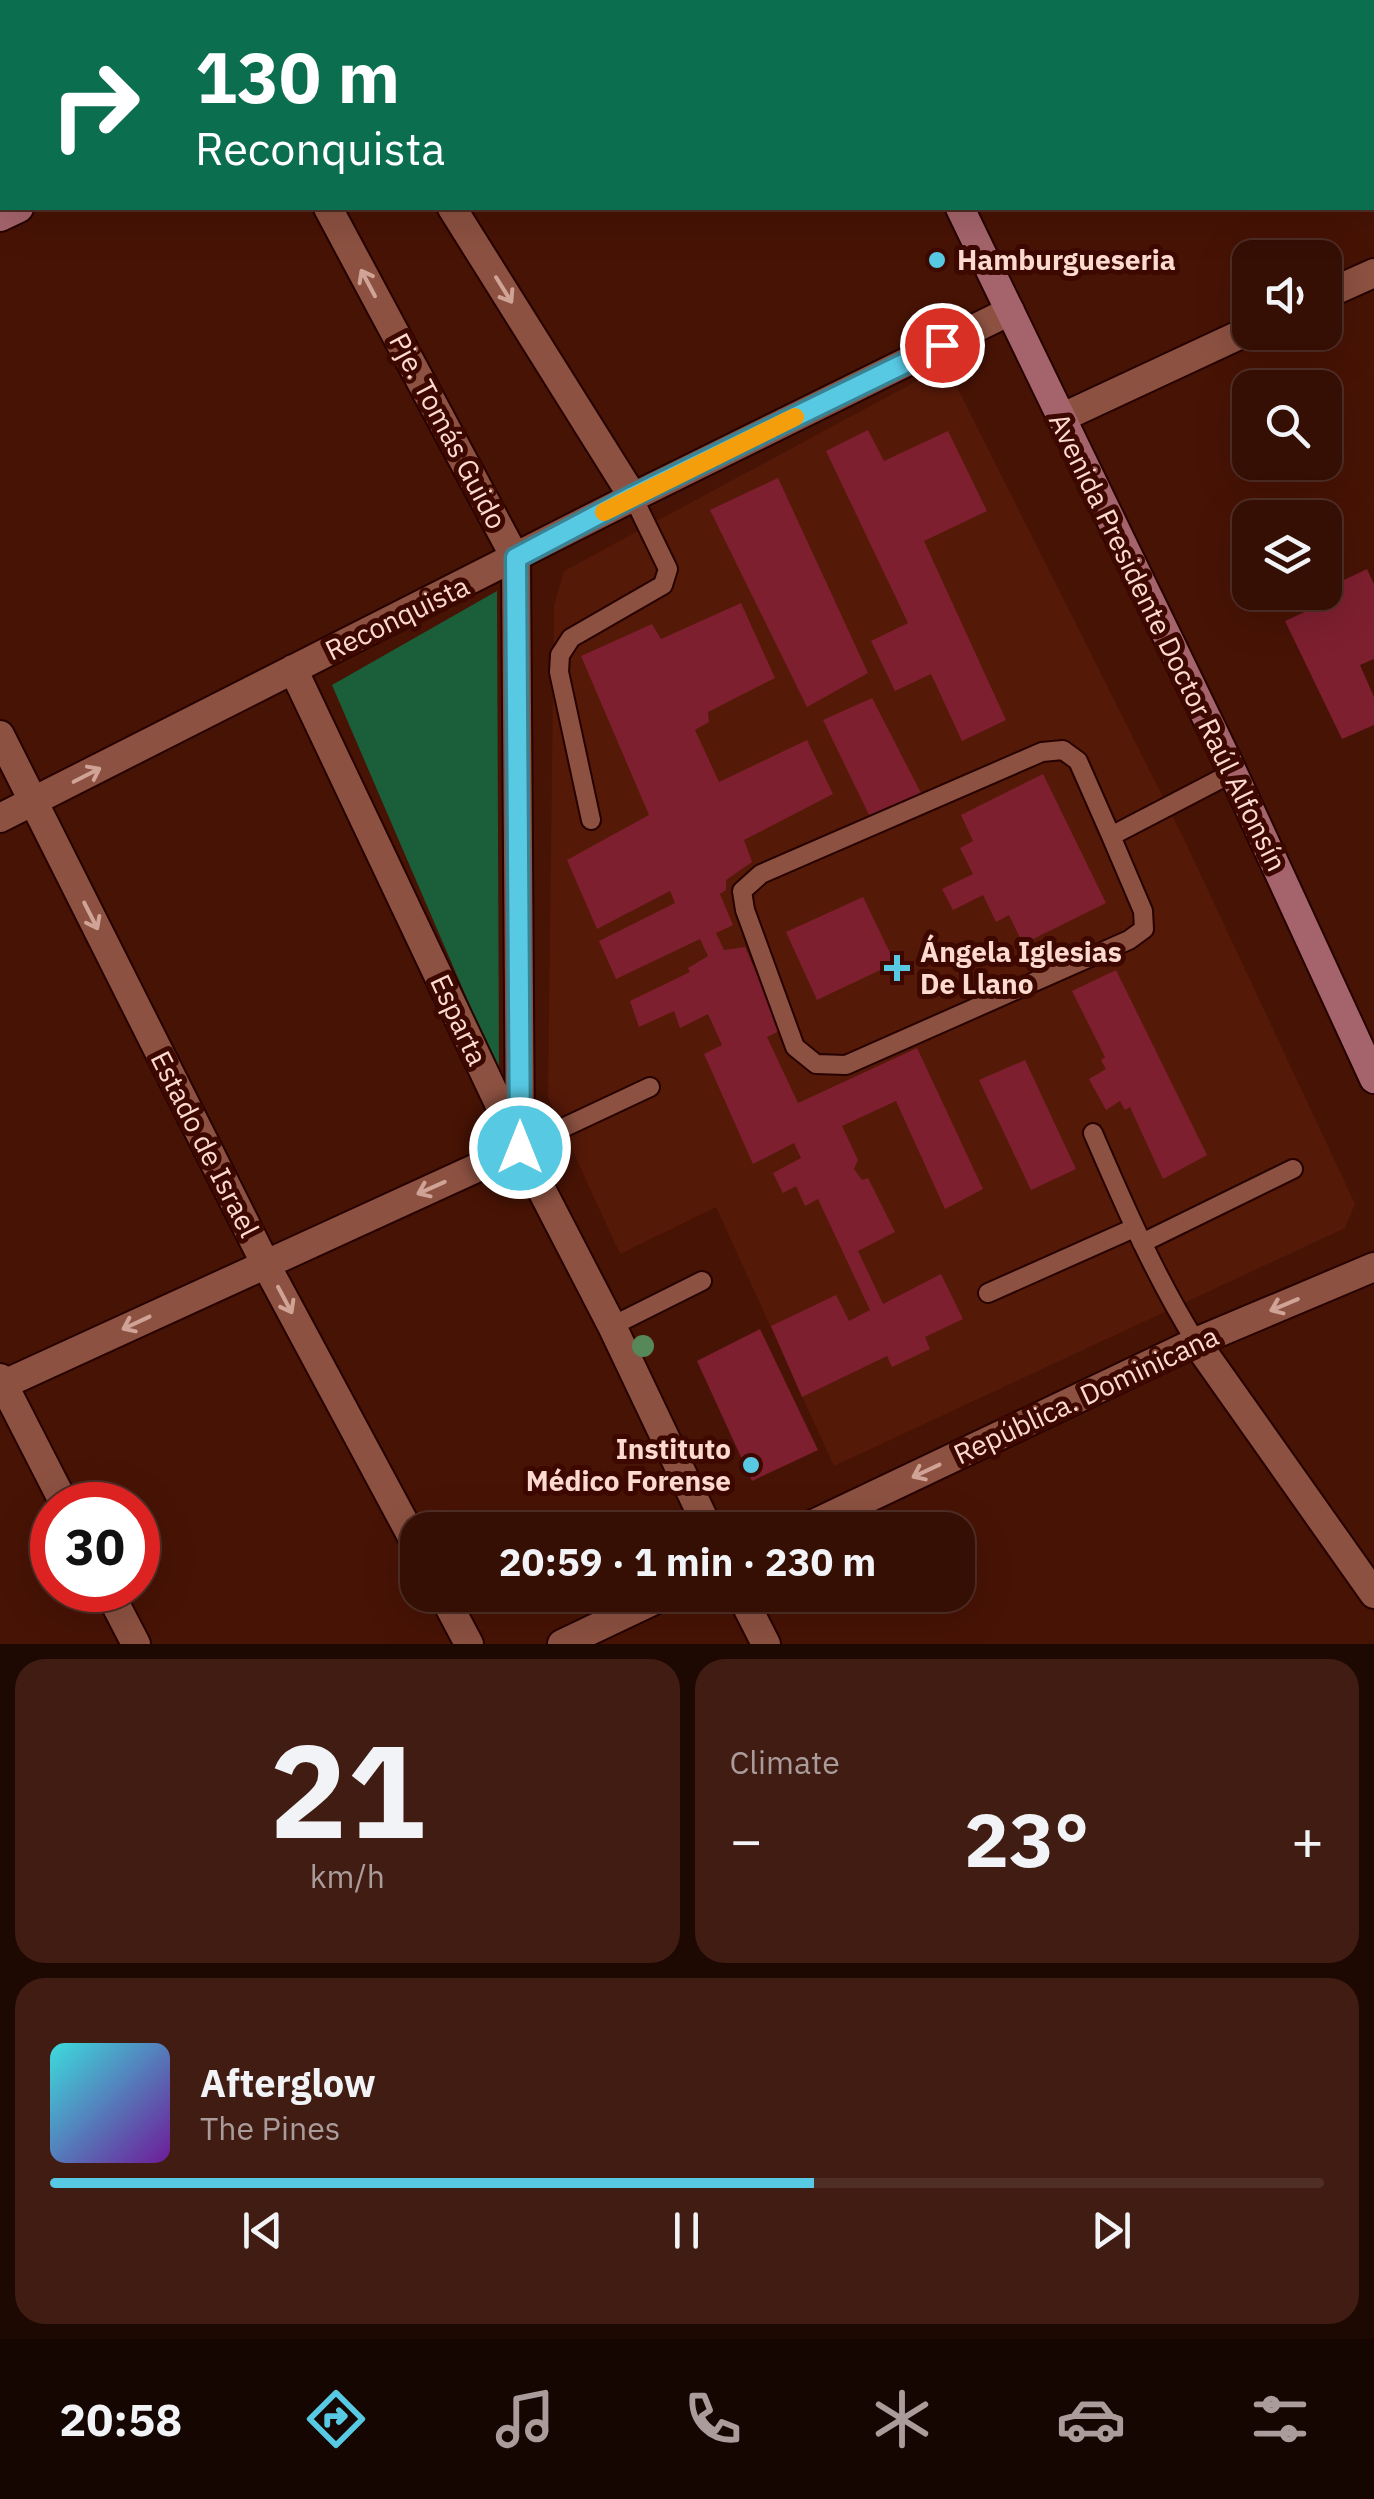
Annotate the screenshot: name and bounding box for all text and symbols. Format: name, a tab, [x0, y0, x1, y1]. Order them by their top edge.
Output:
text: 130 m	[195, 31, 400, 122]
icon: right	[30, 40, 160, 170]
text: Reconquista	[195, 119, 445, 177]
map controls	[1232, 240, 1342, 610]
button: sound	[1232, 240, 1342, 350]
place label: Hamburgueseria	[957, 241, 1176, 278]
marker: Hamburgueseria	[926, 249, 948, 271]
one-way arrow	[358, 268, 377, 298]
one-way arrow	[494, 275, 514, 304]
pin	[900, 303, 985, 388]
icon: arrive	[915, 318, 970, 373]
street label: Pje. Tomás Guido	[381, 326, 516, 535]
button: search	[1232, 370, 1342, 480]
street label: Avenida Presidente Doctor Raúl Alfonsín	[1041, 407, 1296, 877]
button: layers	[1232, 500, 1342, 610]
street label: Reconquista	[319, 567, 475, 668]
one-way arrow	[72, 765, 102, 784]
one-way arrow	[82, 901, 101, 931]
place label: Ángela Iglesias De Llano	[920, 933, 1122, 1002]
marker: Ángela Iglesias De Llano	[884, 955, 910, 981]
street label: Esparta	[422, 968, 497, 1071]
street label: Estado de Israel	[143, 1044, 268, 1243]
position arrow	[468, 1096, 572, 1200]
one-way arrow	[416, 1180, 447, 1198]
one-way arrow	[276, 1285, 295, 1314]
one-way arrow	[1269, 1297, 1300, 1315]
one-way arrow	[121, 1314, 151, 1333]
street label: República. Dominicana	[947, 1317, 1224, 1472]
place label: Instituto Médico Forense	[526, 1430, 731, 1499]
marker: Instituto Médico Forense	[740, 1454, 762, 1476]
one-way arrow	[912, 1462, 942, 1481]
speed limit sign: 30	[30, 1482, 160, 1612]
text: 20:59 · 1 min · 230 m	[499, 1537, 876, 1586]
text: 21	[269, 1705, 425, 1874]
text: Climate	[730, 1741, 840, 1783]
text: 23°	[964, 1790, 1089, 1888]
text: −	[730, 1804, 763, 1875]
text: +	[1291, 1804, 1324, 1875]
text: km/h	[310, 1855, 385, 1897]
text: Afterglow	[200, 2058, 376, 2107]
text: The Pines	[200, 2107, 340, 2149]
icon: previous	[235, 2203, 290, 2258]
icon: pause	[659, 2203, 714, 2258]
icon: next	[1084, 2203, 1139, 2258]
icon: directions	[301, 2384, 371, 2454]
icon: music	[490, 2384, 560, 2454]
icon: phone	[678, 2384, 748, 2454]
icon: climate	[867, 2384, 937, 2454]
icon: car	[1056, 2384, 1126, 2454]
icon: filters	[1245, 2384, 1315, 2454]
text: 20:58	[59, 2390, 182, 2448]

